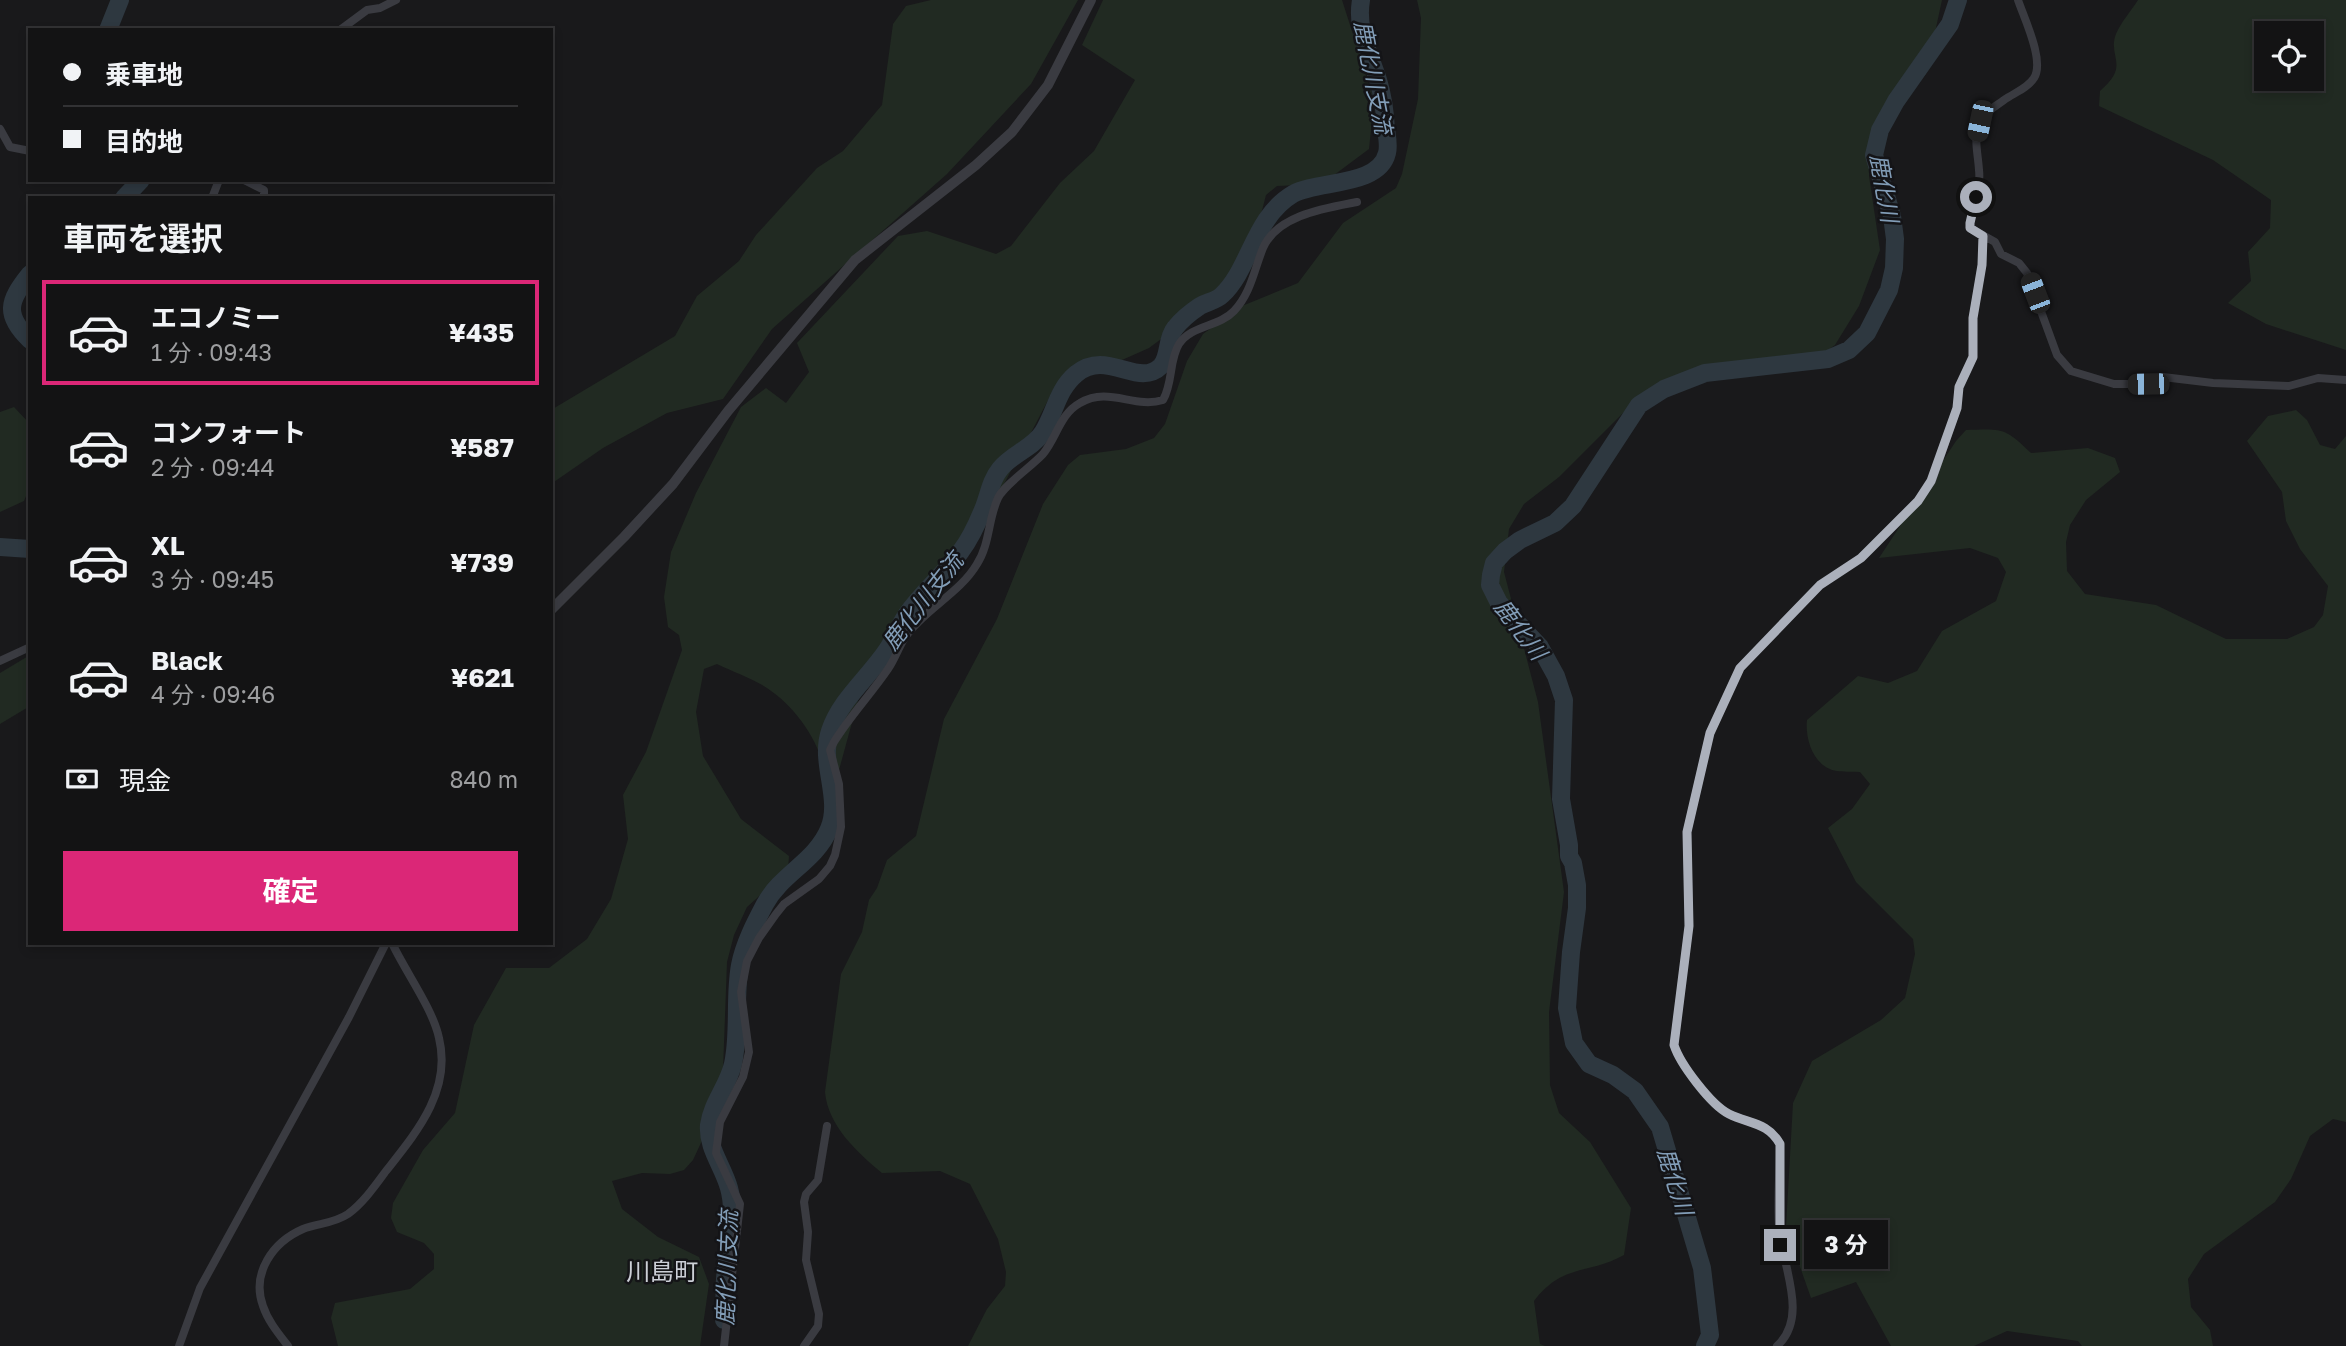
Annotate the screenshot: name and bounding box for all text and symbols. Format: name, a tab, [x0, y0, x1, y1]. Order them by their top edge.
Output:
water label: 鹿化川支流	[1349, 18, 1399, 139]
map controls	[2254, 21, 2324, 91]
button: locate	[2254, 21, 2324, 91]
text: 乗車地	[105, 59, 183, 90]
car	[1966, 98, 1995, 144]
text: 目的地	[105, 126, 183, 157]
water label: 鹿化川	[1865, 152, 1905, 227]
route start	[1960, 181, 1992, 213]
text: 車両を選択	[63, 219, 223, 257]
car	[2018, 270, 2053, 316]
icon: car	[67, 301, 130, 364]
text: エコノミー	[151, 302, 281, 333]
text: ¥435	[449, 317, 514, 348]
text: 1 分 · 09:43	[151, 338, 272, 366]
car	[2127, 373, 2170, 395]
icon: car	[67, 416, 130, 479]
text: コンフォート	[151, 417, 306, 448]
text: ¥587	[450, 432, 514, 463]
text: 2 分 · 09:44	[151, 453, 275, 481]
text: XL	[151, 530, 185, 561]
icon: car	[67, 531, 130, 594]
water label: 鹿化川支流	[876, 545, 970, 655]
text: ¥739	[450, 547, 514, 578]
text: 3 分 · 09:45	[151, 565, 274, 593]
water label: 鹿化川	[1489, 593, 1555, 667]
text: Black	[151, 645, 223, 676]
icon: car	[67, 646, 130, 709]
text: ¥621	[451, 662, 514, 693]
text: 4 分 · 09:46	[151, 680, 275, 708]
icon: cash	[63, 760, 101, 798]
text: 現金	[119, 765, 171, 796]
text: 840 m	[450, 765, 518, 793]
button: 確定	[63, 851, 518, 931]
water label: 鹿化川	[1653, 1144, 1700, 1221]
water label: 鹿化川支流	[710, 1207, 742, 1326]
callout: 3 分	[1804, 1220, 1888, 1270]
route end	[1764, 1229, 1796, 1261]
text: 3 分	[1825, 1230, 1867, 1258]
district label: 川島町	[626, 1256, 698, 1285]

